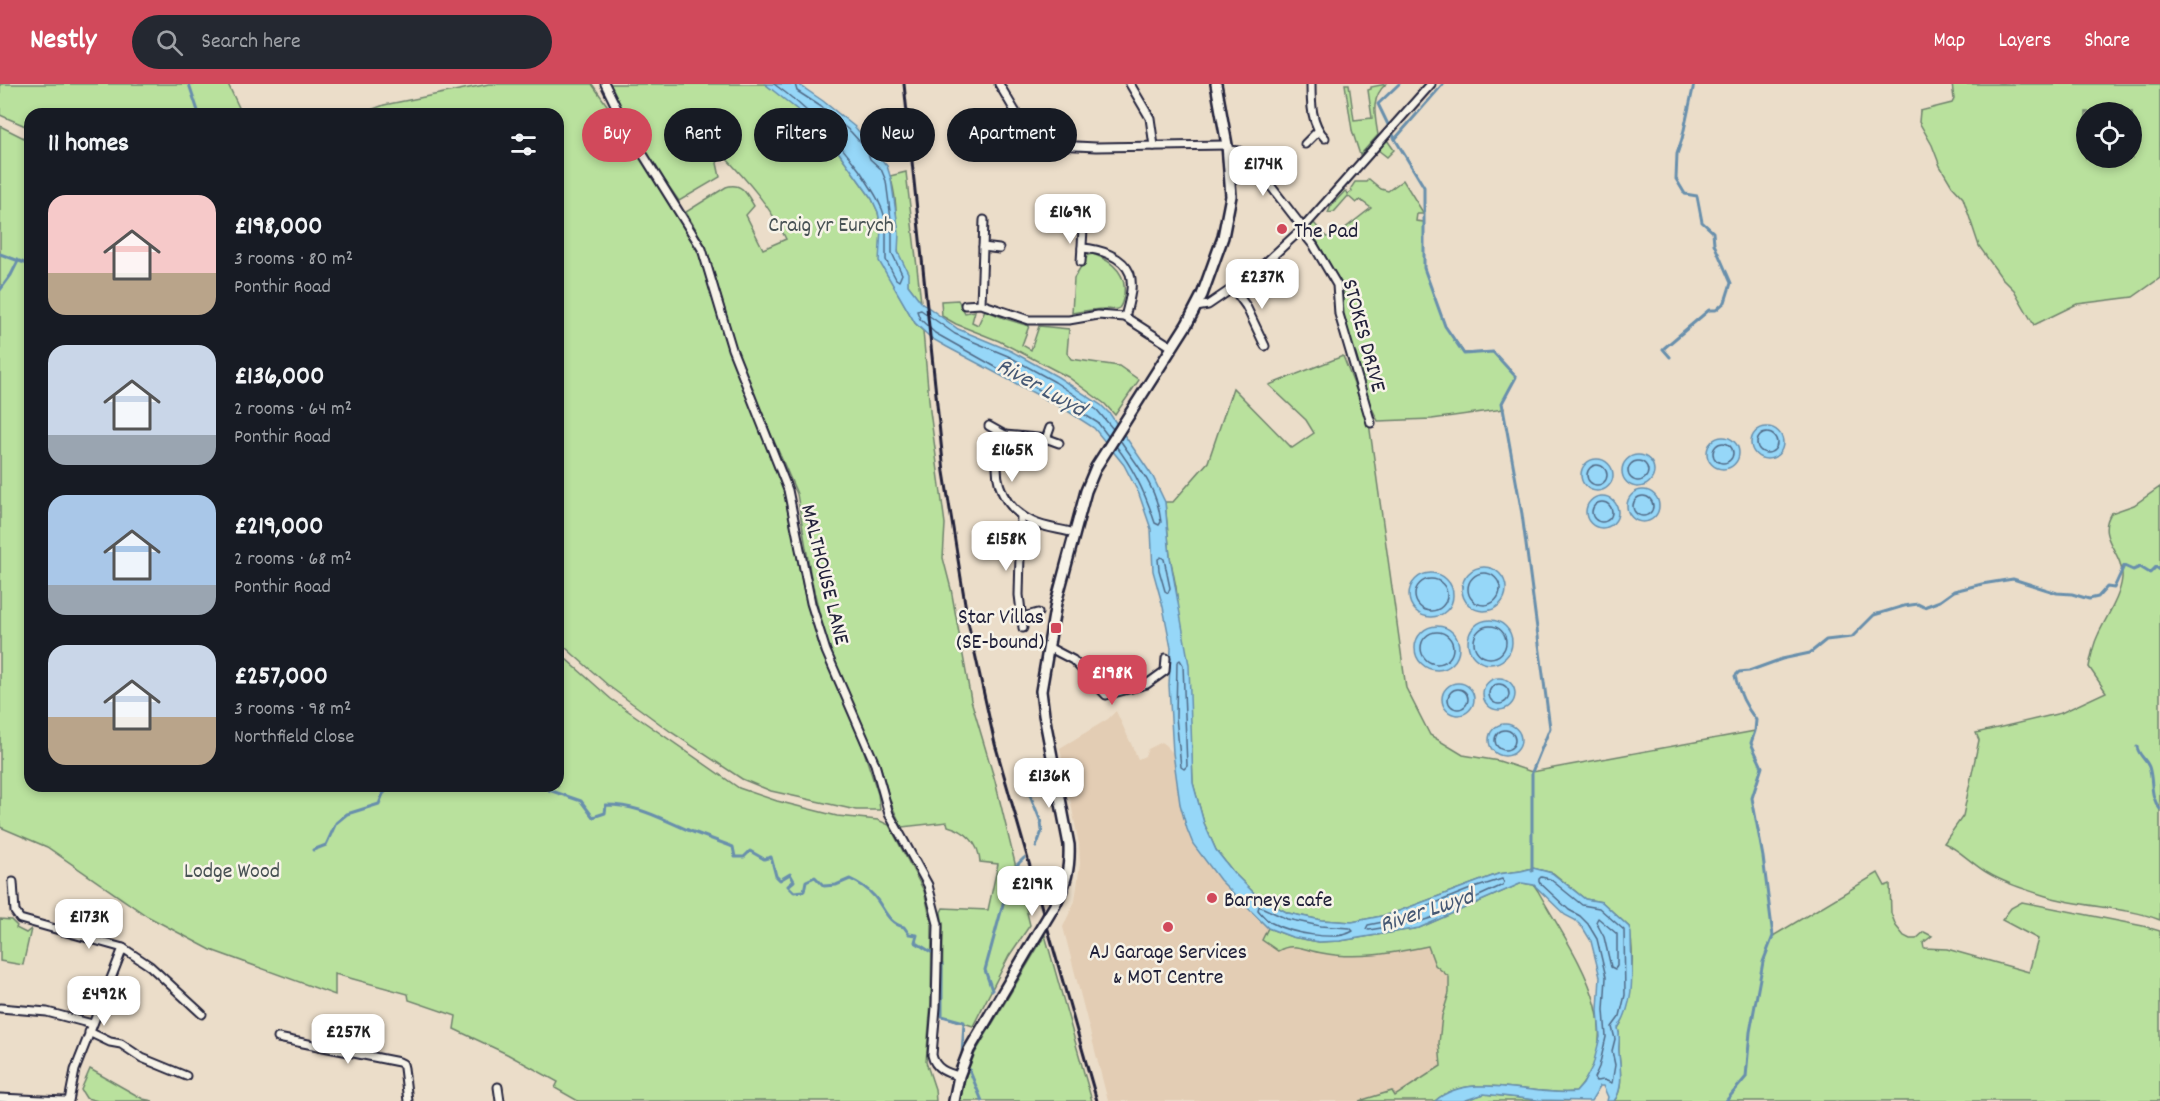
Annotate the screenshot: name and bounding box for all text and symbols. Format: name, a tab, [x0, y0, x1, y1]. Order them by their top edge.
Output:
search box	[132, 15, 552, 69]
text: Nestly	[30, 22, 96, 62]
icon: search	[153, 26, 186, 59]
text: Search here	[201, 27, 301, 58]
text: Map	[1934, 27, 1965, 57]
text: Layers	[1998, 27, 2051, 57]
text: Share	[2084, 27, 2130, 57]
map controls	[2076, 102, 2142, 168]
button: locate	[2076, 102, 2142, 168]
chip: Buy	[582, 108, 652, 162]
chip: Rent	[664, 108, 742, 162]
chip: Filters	[754, 108, 848, 162]
chip: New	[860, 108, 935, 162]
chip: Apartment	[947, 108, 1077, 162]
text: 11 homes	[48, 126, 129, 163]
icon: filters	[507, 128, 540, 161]
pin: £174K	[1221, 146, 1305, 197]
text: £174K	[1243, 151, 1283, 179]
pin: £169K	[1028, 194, 1112, 245]
text: £169K	[1049, 199, 1091, 227]
text: £198,000	[234, 209, 322, 246]
park label: Craig yr Eurych	[768, 211, 894, 242]
place label: The Pad	[1294, 217, 1358, 248]
icon: home	[96, 219, 168, 291]
marker: The Pad	[1275, 222, 1289, 236]
text: 3 rooms · 80 m²	[234, 246, 353, 274]
pin: £237K	[1220, 259, 1304, 310]
text: £237K	[1240, 264, 1284, 292]
text: Ponthir Road	[234, 274, 331, 302]
street label: STOKES DRIVE	[1333, 276, 1393, 396]
water label: River Lwyd	[990, 350, 1094, 428]
text: £136,000	[234, 359, 324, 396]
icon: home	[96, 369, 168, 441]
text: 2 rooms · 64 m²	[234, 396, 352, 424]
text: Ponthir Road	[234, 424, 331, 452]
pin: £165K	[970, 432, 1054, 483]
text: £165K	[991, 437, 1033, 465]
street label: MALTHOUSE LANE	[791, 501, 856, 648]
text: £219,000	[234, 509, 323, 546]
icon: home	[96, 519, 168, 591]
pin: £158K	[964, 521, 1048, 572]
text: £158K	[986, 526, 1026, 554]
text: 2 rooms · 68 m²	[234, 546, 352, 574]
text: Ponthir Road	[234, 574, 331, 602]
place label: Star Villas (SE-bound)	[957, 603, 1044, 659]
marker: Star Villas (SE-bound)	[1049, 621, 1063, 635]
pin: £198K	[1070, 655, 1154, 706]
text: £257,000	[234, 659, 328, 696]
text: £198K	[1092, 660, 1132, 688]
icon: home	[96, 669, 168, 741]
text: 3 rooms · 98 m²	[234, 696, 351, 724]
text: Northfield Close	[234, 724, 354, 752]
pin: £136K	[1007, 758, 1091, 809]
text: £136K	[1028, 763, 1070, 791]
park label: Lodge Wood	[184, 857, 280, 888]
pin: £219K	[990, 866, 1074, 917]
text: £219K	[1011, 871, 1053, 899]
water label: River Lwyd	[1375, 880, 1481, 943]
place label: Barneys cafe	[1224, 886, 1333, 917]
marker: Barneys cafe	[1205, 891, 1219, 905]
pin: £173K	[47, 899, 131, 950]
text: £173K	[69, 904, 109, 932]
marker: AJ Garage Services & MOT Centre	[1161, 920, 1175, 934]
place label: AJ Garage Services & MOT Centre	[1089, 938, 1247, 994]
pin: £492K	[62, 976, 146, 1027]
text: £492K	[81, 981, 127, 1009]
pin: £257K	[306, 1014, 390, 1065]
text: £257K	[326, 1019, 370, 1047]

